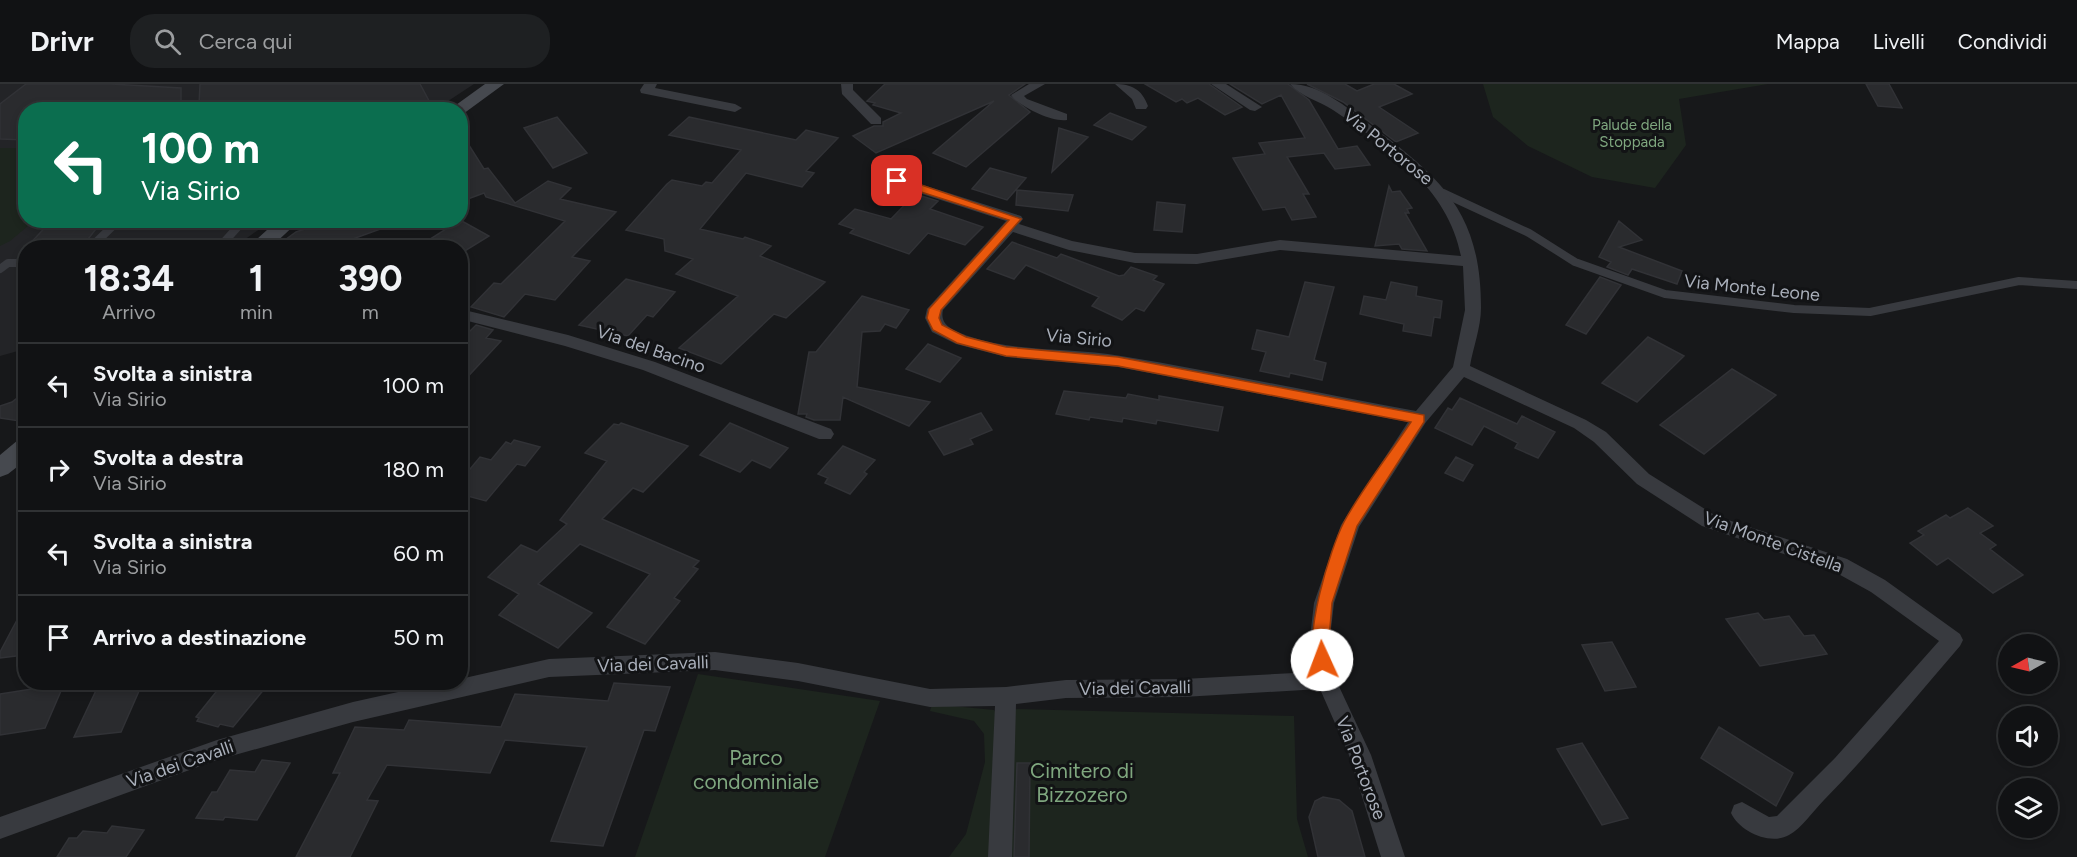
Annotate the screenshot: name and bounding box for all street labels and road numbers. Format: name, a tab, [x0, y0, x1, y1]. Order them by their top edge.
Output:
street label: Via Portorose	[1339, 104, 1437, 190]
street label: Via Monte Leone	[1683, 270, 1821, 306]
street label: Via del Bacino	[594, 320, 708, 378]
street label: Via Sirio	[1045, 324, 1113, 352]
street label: Via Monte Cistella	[1701, 507, 1845, 577]
street label: Via dei Cavalli	[597, 651, 709, 677]
street label: Via dei Cavalli	[1079, 676, 1191, 700]
street label: Via Portorose	[1331, 713, 1391, 823]
street label: Via dei Cavalli	[124, 735, 236, 793]

